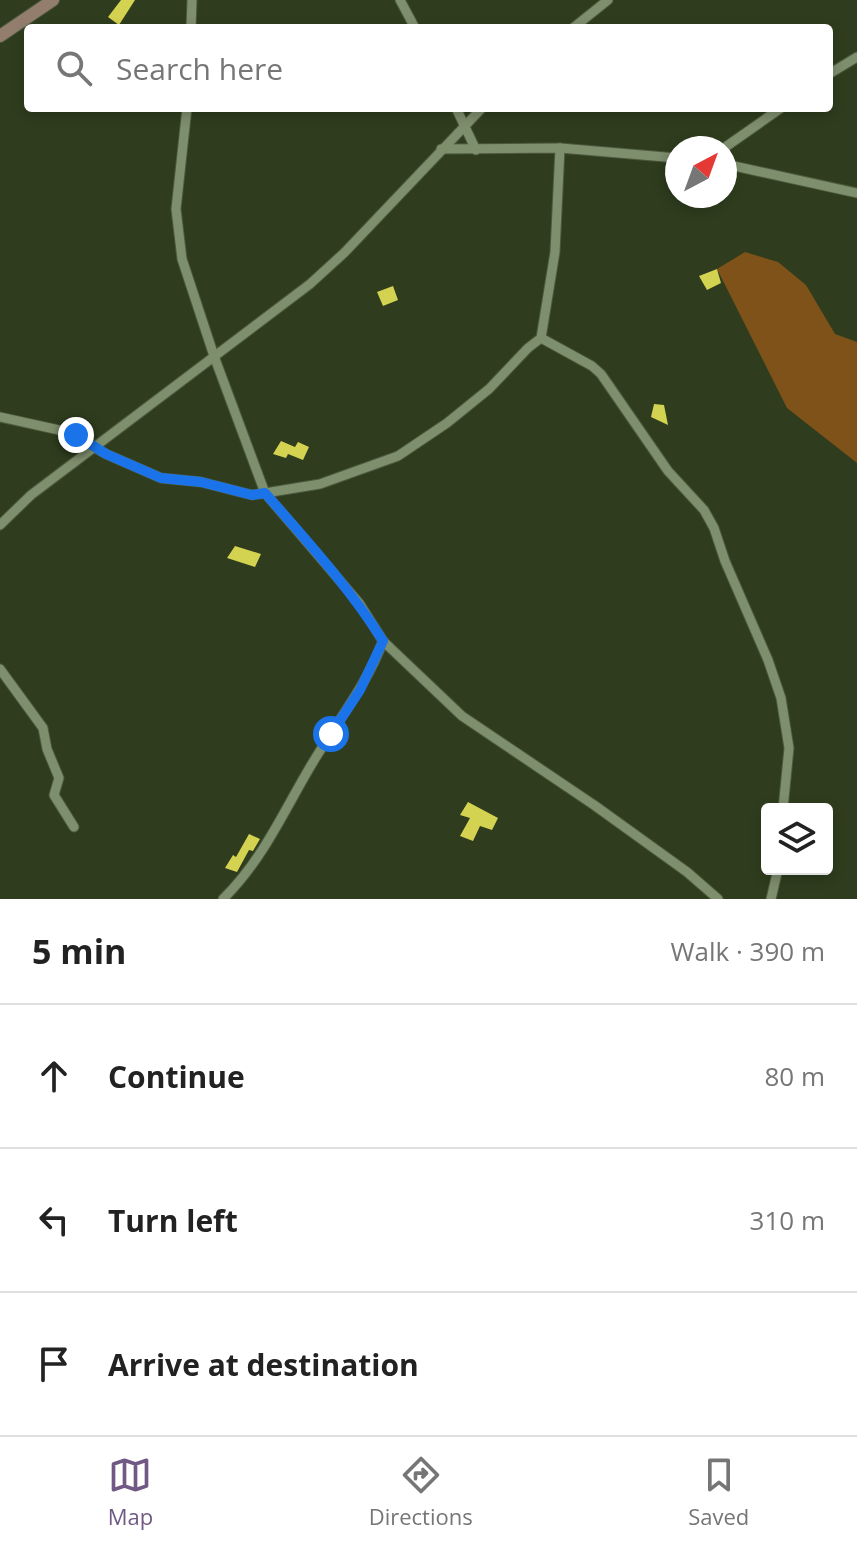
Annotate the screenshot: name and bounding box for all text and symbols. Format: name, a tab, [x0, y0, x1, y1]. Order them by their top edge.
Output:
search box	[24, 24, 833, 112]
icon: search	[52, 46, 96, 90]
text: Search here	[116, 48, 283, 89]
north arrow	[665, 136, 737, 208]
route end	[58, 417, 94, 453]
route start	[313, 716, 349, 752]
map controls	[761, 803, 833, 875]
button: layers	[761, 803, 833, 875]
text: 5 min	[32, 928, 126, 974]
text: Walk · 390 m	[671, 933, 825, 969]
icon: ahead	[32, 1054, 76, 1098]
text: Continue	[108, 1056, 245, 1097]
text: 80 m	[764, 1058, 825, 1094]
icon: left	[32, 1198, 76, 1242]
text: Turn left	[108, 1200, 238, 1241]
text: 310 m	[750, 1202, 825, 1238]
icon: arrive	[32, 1342, 76, 1386]
text: Arrive at destination	[108, 1344, 419, 1385]
tab: Map	[108, 1453, 153, 1531]
tab: Directions	[369, 1453, 473, 1531]
tab: Saved	[688, 1453, 749, 1531]

